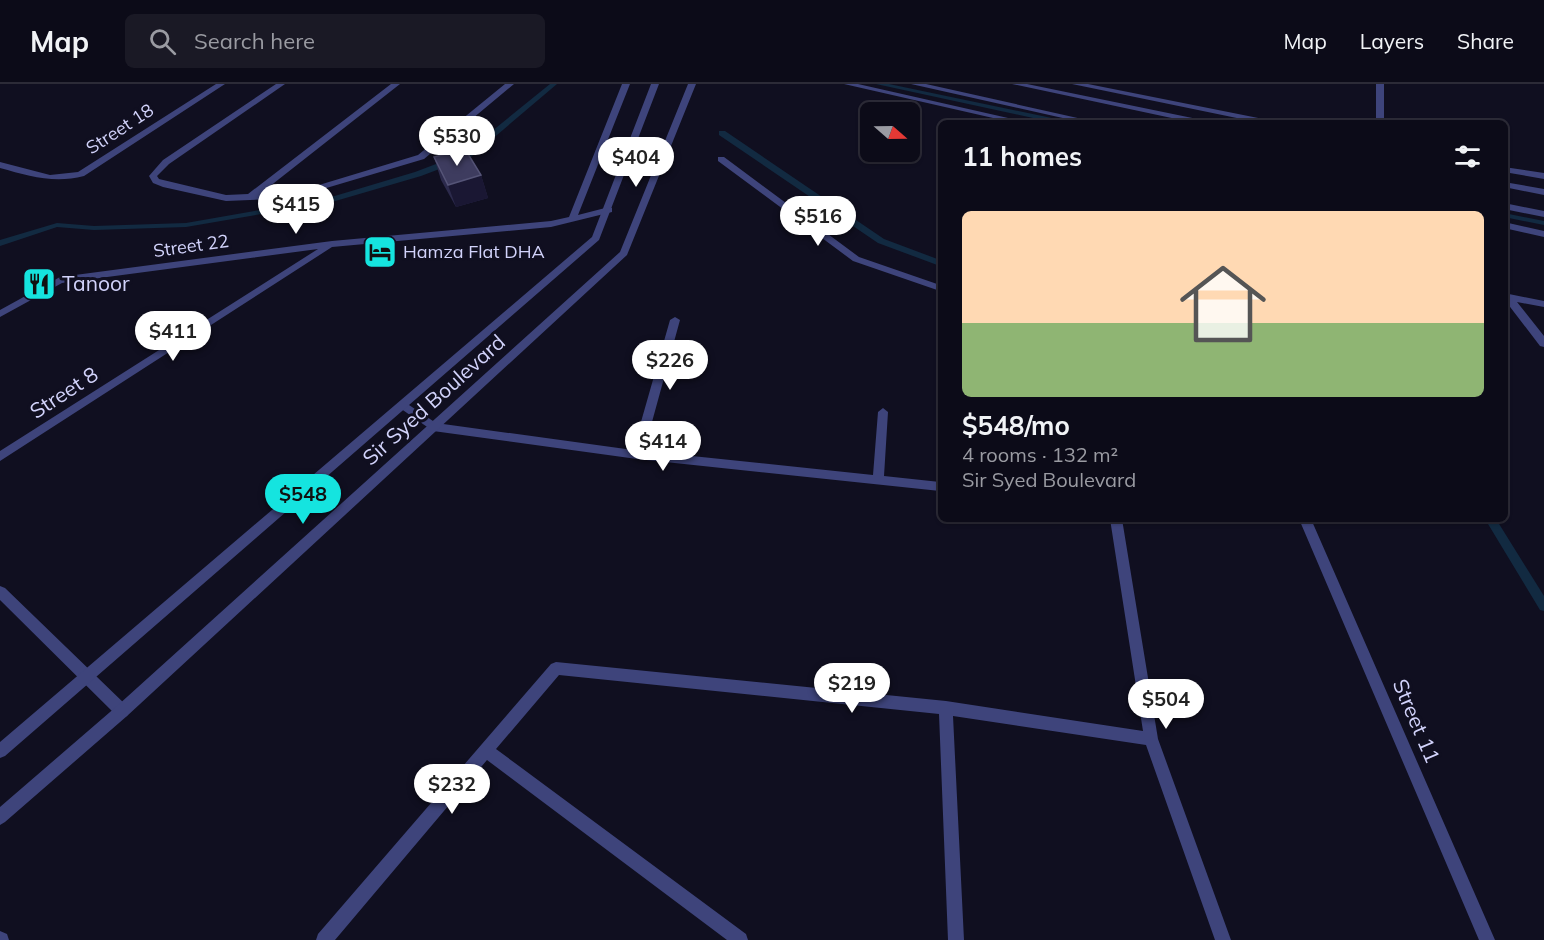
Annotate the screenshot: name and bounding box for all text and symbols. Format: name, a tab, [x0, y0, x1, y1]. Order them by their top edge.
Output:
search box	[125, 14, 545, 68]
text: Map	[30, 24, 89, 59]
icon: search	[146, 25, 179, 58]
text: Search here	[194, 27, 315, 55]
text: Map	[1284, 28, 1327, 54]
text: Layers	[1360, 28, 1424, 54]
text: Share	[1457, 28, 1514, 54]
street label: Street 18	[82, 98, 158, 159]
north arrow	[860, 102, 920, 162]
map controls	[860, 102, 920, 162]
pin: $530	[421, 116, 493, 167]
text: $530	[433, 123, 481, 148]
pin: $404	[600, 137, 672, 188]
text: 11 homes	[962, 140, 1082, 173]
icon: filters	[1451, 140, 1484, 173]
text: $404	[612, 144, 660, 169]
pin: $415	[260, 184, 332, 235]
text: $415	[272, 191, 320, 216]
pin: $516	[782, 196, 854, 247]
text: $516	[794, 203, 842, 228]
street label: Street 22	[152, 229, 230, 262]
hotel icon: Hamza Flat DHA	[362, 234, 398, 270]
place label: Hamza Flat DHA	[403, 240, 545, 263]
icon: home	[1169, 250, 1277, 358]
restaurant icon: Tanoor	[21, 266, 57, 302]
place label: Tanoor	[62, 270, 130, 296]
pin: $411	[137, 311, 209, 362]
text: $411	[149, 318, 197, 343]
street label: Sir Syed Boulevard	[357, 328, 510, 470]
pin: $226	[634, 340, 706, 391]
text: $226	[646, 347, 694, 372]
street label: Street 8	[24, 361, 102, 424]
text: $548/mo	[962, 409, 1070, 442]
pin: $414	[627, 421, 699, 472]
text: $414	[639, 428, 687, 453]
text: 4 rooms · 132 m²	[962, 442, 1118, 467]
text: Sir Syed Boulevard	[962, 467, 1136, 492]
pin: $548	[267, 474, 339, 525]
text: $548	[279, 481, 327, 506]
pin: $219	[816, 663, 888, 714]
text: $219	[828, 670, 876, 695]
street label: Street 11	[1388, 675, 1446, 767]
pin: $504	[1130, 679, 1202, 730]
text: $504	[1142, 686, 1190, 711]
pin: $232	[416, 764, 488, 815]
text: $232	[428, 771, 476, 796]

